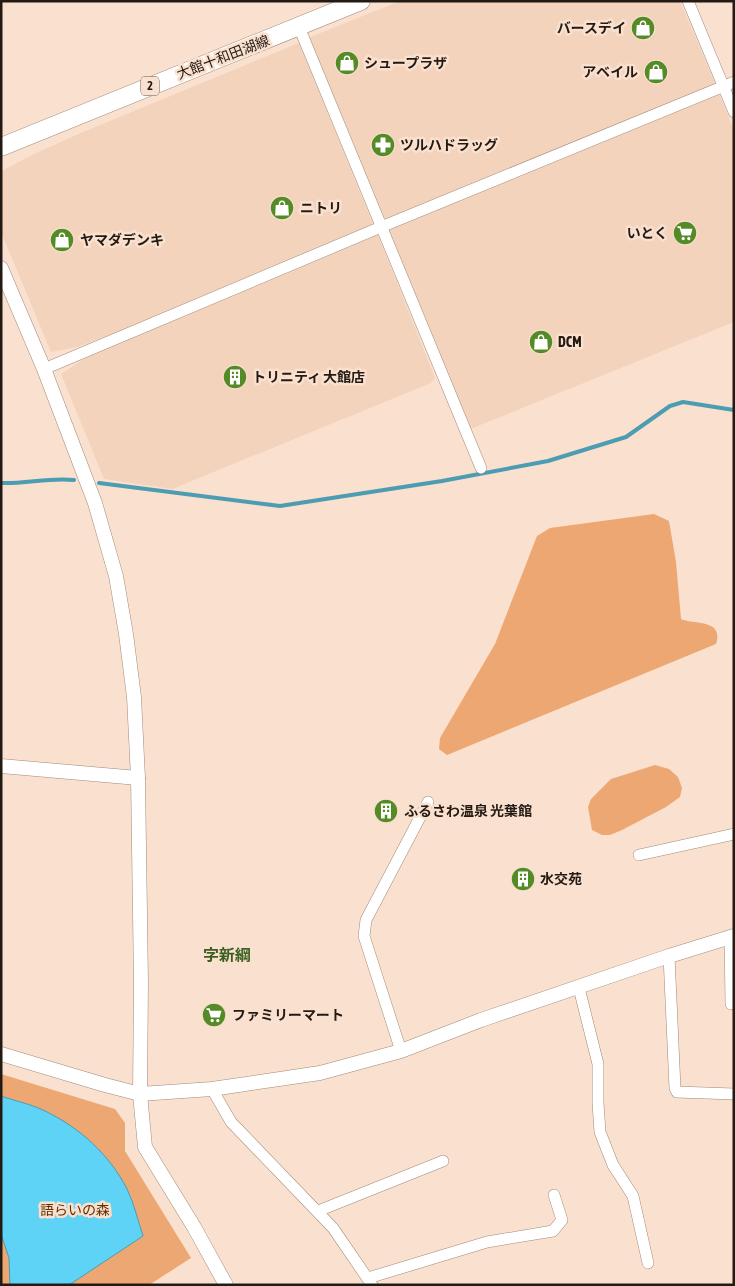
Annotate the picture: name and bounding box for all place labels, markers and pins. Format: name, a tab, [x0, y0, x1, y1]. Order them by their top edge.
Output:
shop icon: バースデイ	[630, 15, 656, 41]
place label: バースデイ	[557, 20, 626, 36]
shop icon: シュープラザ	[334, 50, 360, 76]
place label: シュープラザ	[364, 55, 447, 71]
shop icon: アベイル	[643, 59, 669, 85]
place label: アベイル	[582, 64, 638, 80]
pharmacy icon: ツルハドラッグ	[370, 132, 396, 158]
place label: ツルハドラッグ	[400, 137, 498, 153]
shop icon: ニトリ	[269, 195, 295, 221]
place label: ニトリ	[300, 200, 342, 216]
supermarket icon: いとく	[672, 220, 698, 246]
place label: いとく	[626, 225, 668, 241]
shop icon: ヤマダデンキ	[49, 227, 75, 253]
place label: ヤマダデンキ	[80, 232, 164, 248]
shop icon: DCM	[528, 329, 554, 355]
place label: DCM	[558, 334, 582, 350]
building icon: トリニティ 大館店	[222, 364, 248, 390]
place label: トリニティ 大館店	[252, 369, 365, 385]
building icon: ふるさわ温泉 光葉館	[373, 798, 399, 824]
place label: ふるさわ温泉 光葉館	[404, 803, 532, 819]
building icon: 水交苑	[510, 866, 536, 892]
place label: 水交苑	[540, 871, 582, 887]
supermarket icon: ファミリーマート	[201, 1002, 227, 1028]
place label: ファミリーマート	[232, 1007, 344, 1023]

